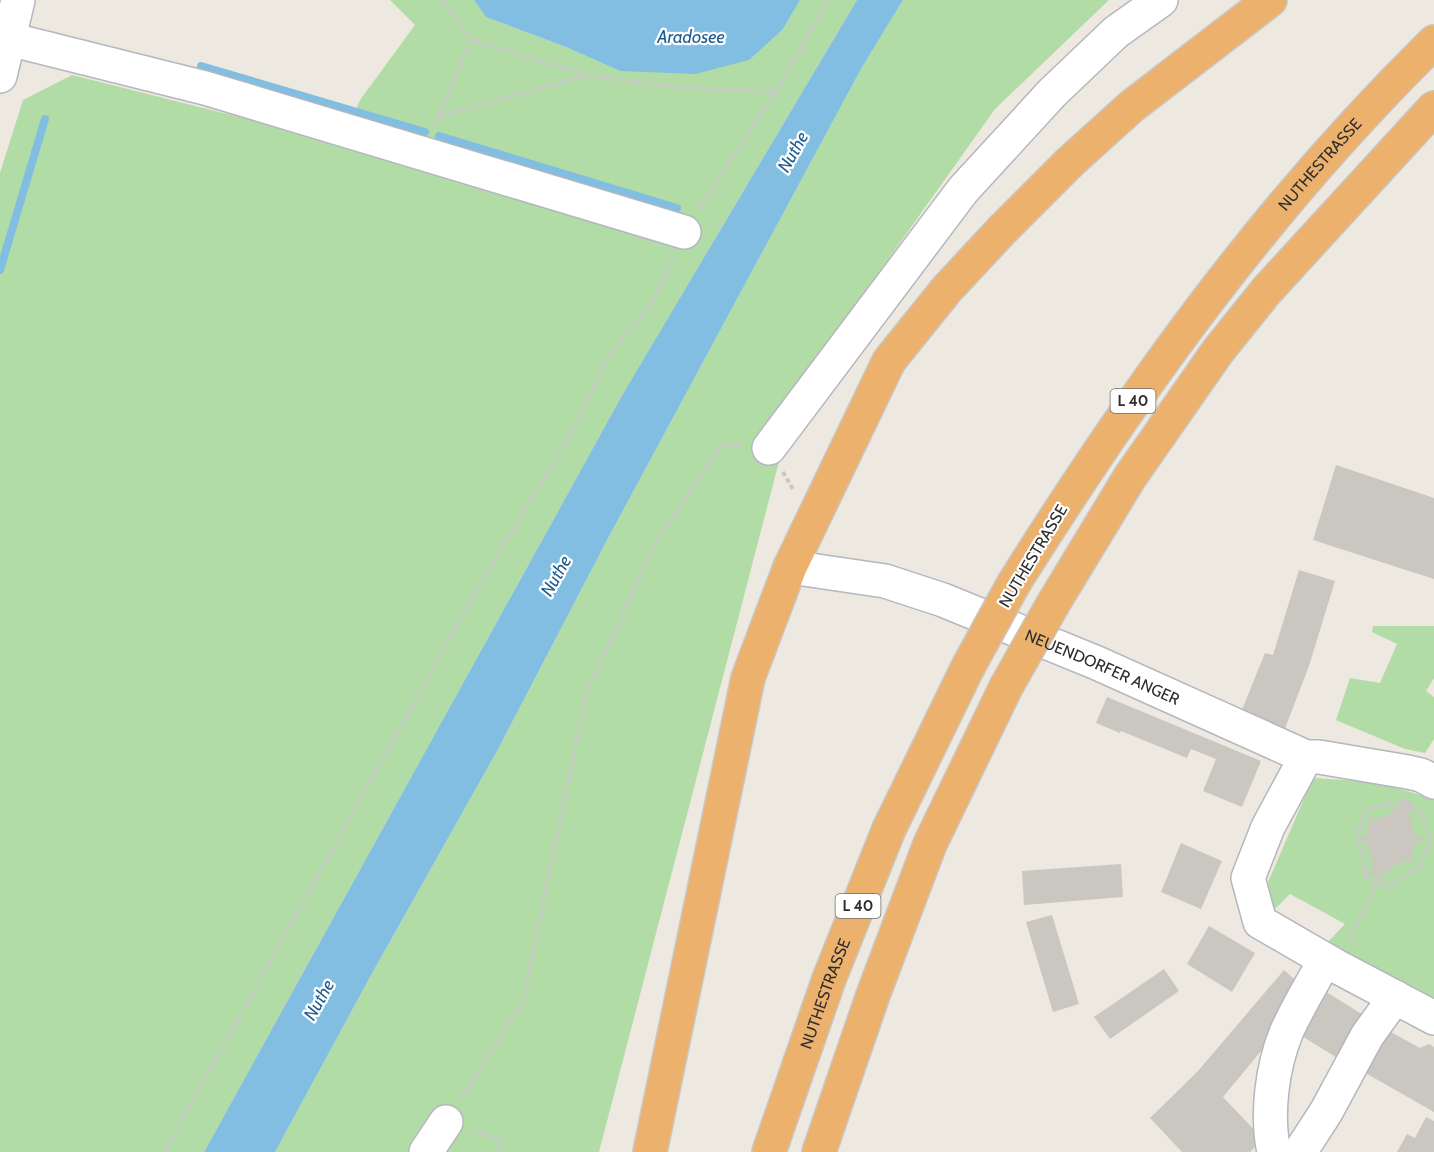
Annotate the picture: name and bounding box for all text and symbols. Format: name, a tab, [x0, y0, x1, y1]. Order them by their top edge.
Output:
water label: Aradosee	[656, 26, 725, 48]
street label: NUTHESTRASSE	[1274, 114, 1365, 214]
water label: Nuthe	[773, 128, 813, 176]
road number: L 40	[1110, 389, 1156, 413]
street label: NUTHESTRASSE	[995, 501, 1071, 611]
water label: Nuthe	[536, 552, 576, 600]
street label: NEUENDORFER ANGER	[1022, 625, 1183, 709]
road number: L 40	[836, 894, 880, 918]
street label: NUTHESTRASSE	[796, 935, 854, 1051]
water label: Nuthe	[299, 976, 339, 1024]

